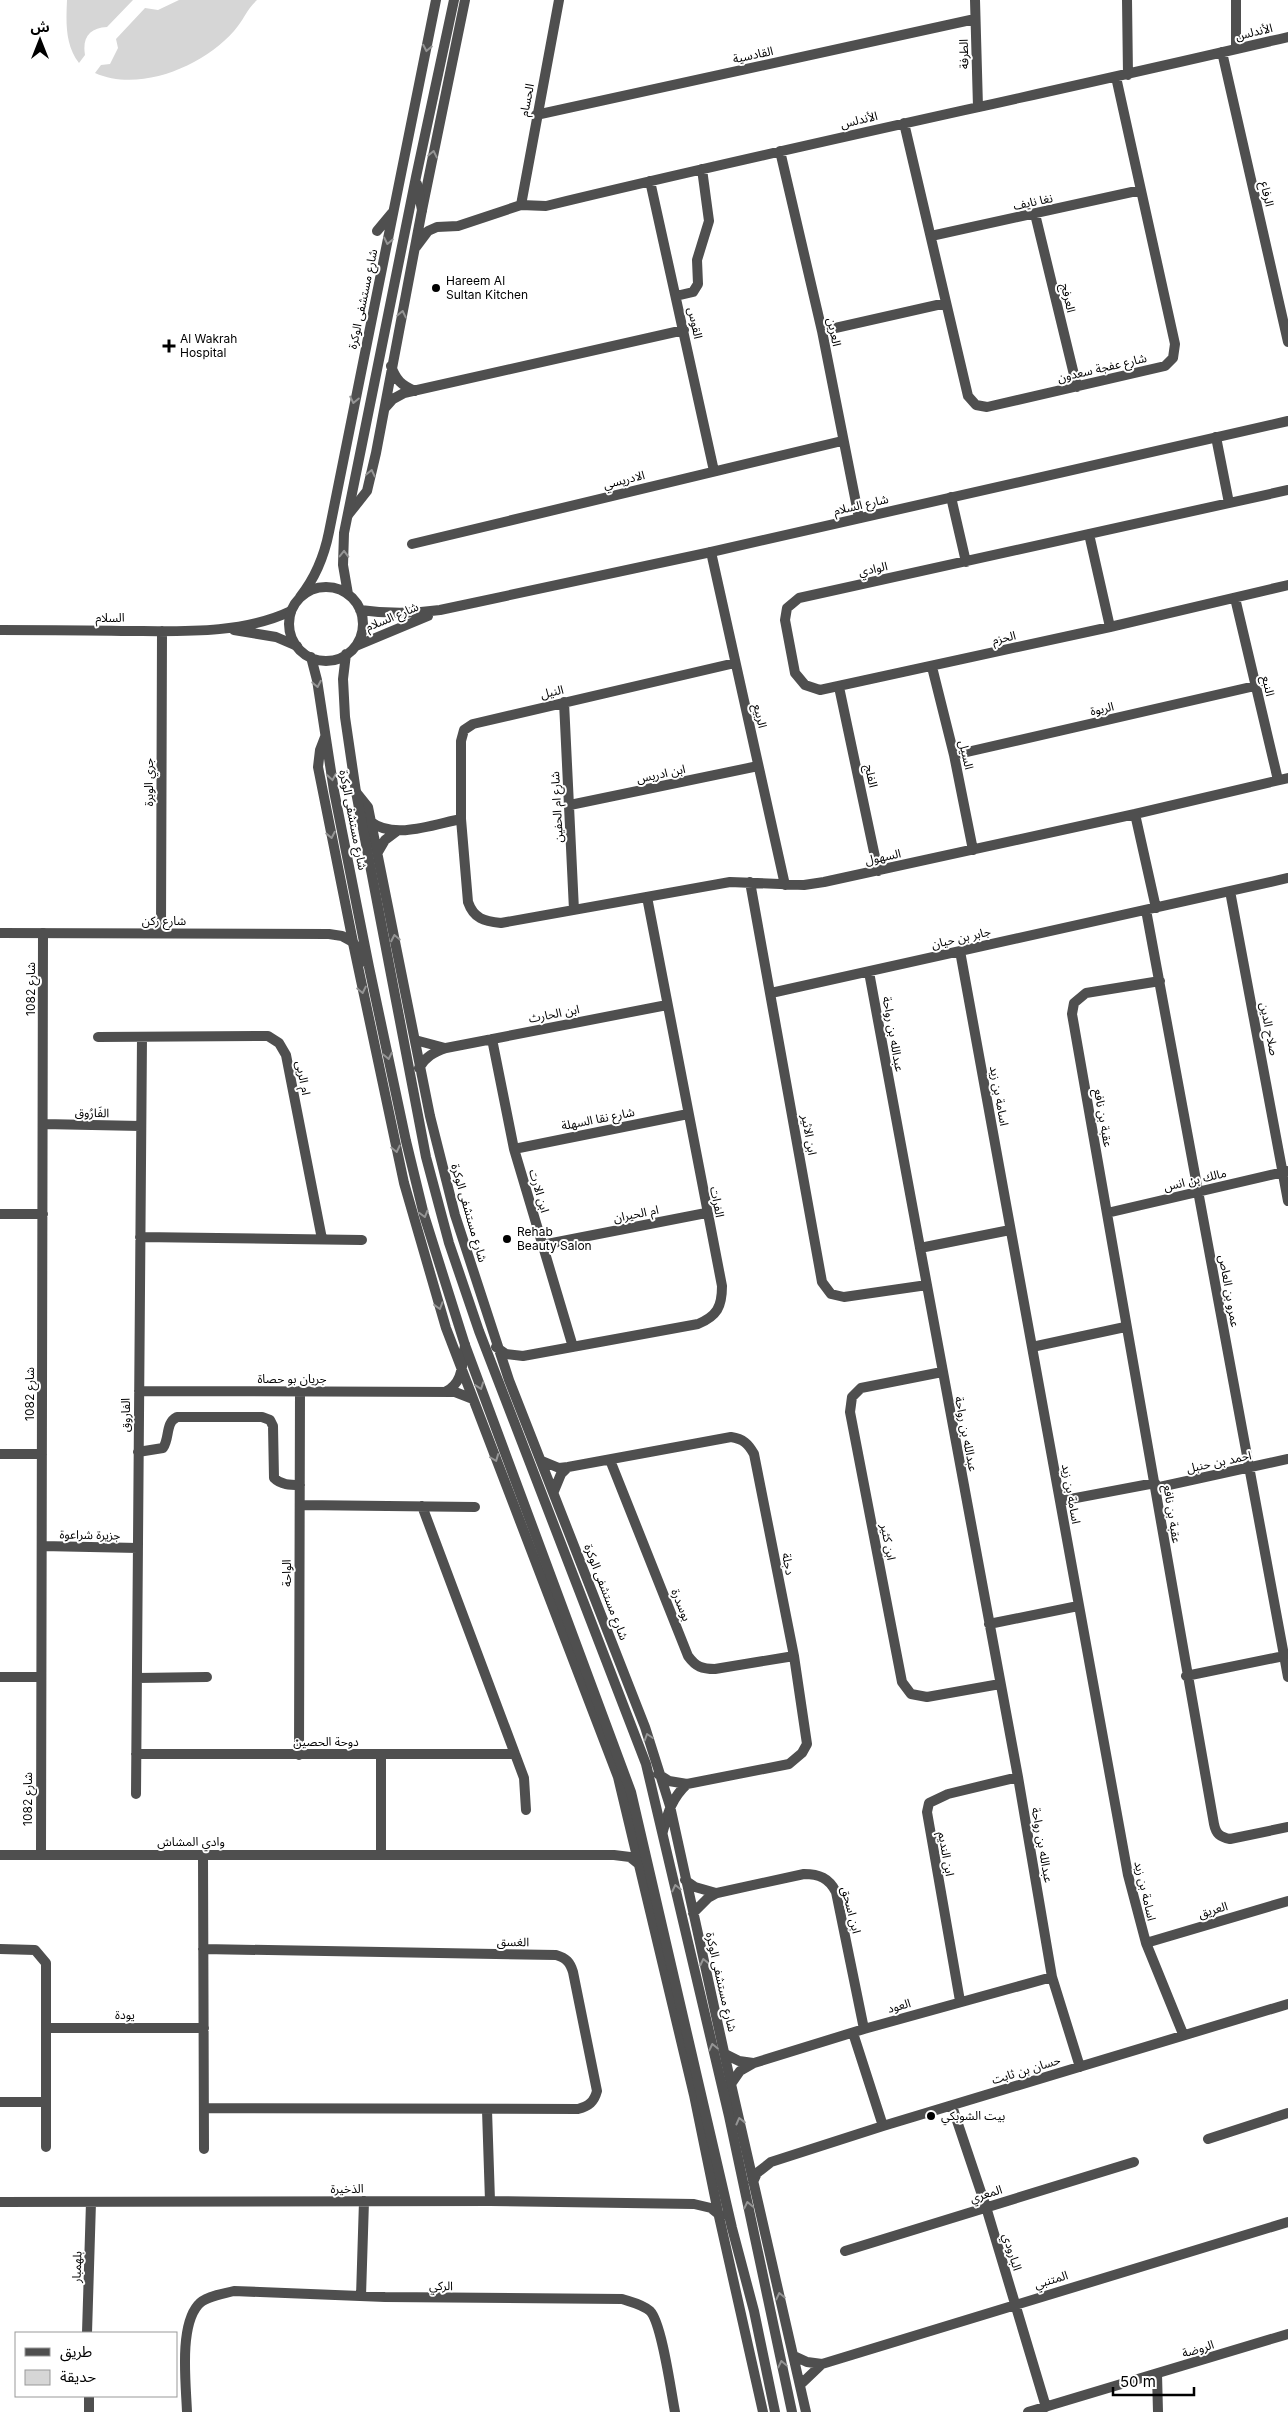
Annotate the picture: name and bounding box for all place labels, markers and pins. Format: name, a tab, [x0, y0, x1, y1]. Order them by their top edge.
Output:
place label: Hareem Al Sultan Kitchen	[446, 273, 528, 302]
marker: Hareem Al Sultan Kitchen	[430, 282, 442, 294]
place label: Al Wakrah Hospital	[180, 331, 237, 360]
marker: Al Wakrah Hospital	[162, 339, 176, 353]
place label: Rehab Beauty Salon	[517, 1224, 592, 1253]
marker: Rehab Beauty Salon	[501, 1233, 513, 1245]
place label: بيت الشوبكي	[941, 2108, 1005, 2126]
marker: بيت الشوبكي	[925, 2110, 937, 2122]

